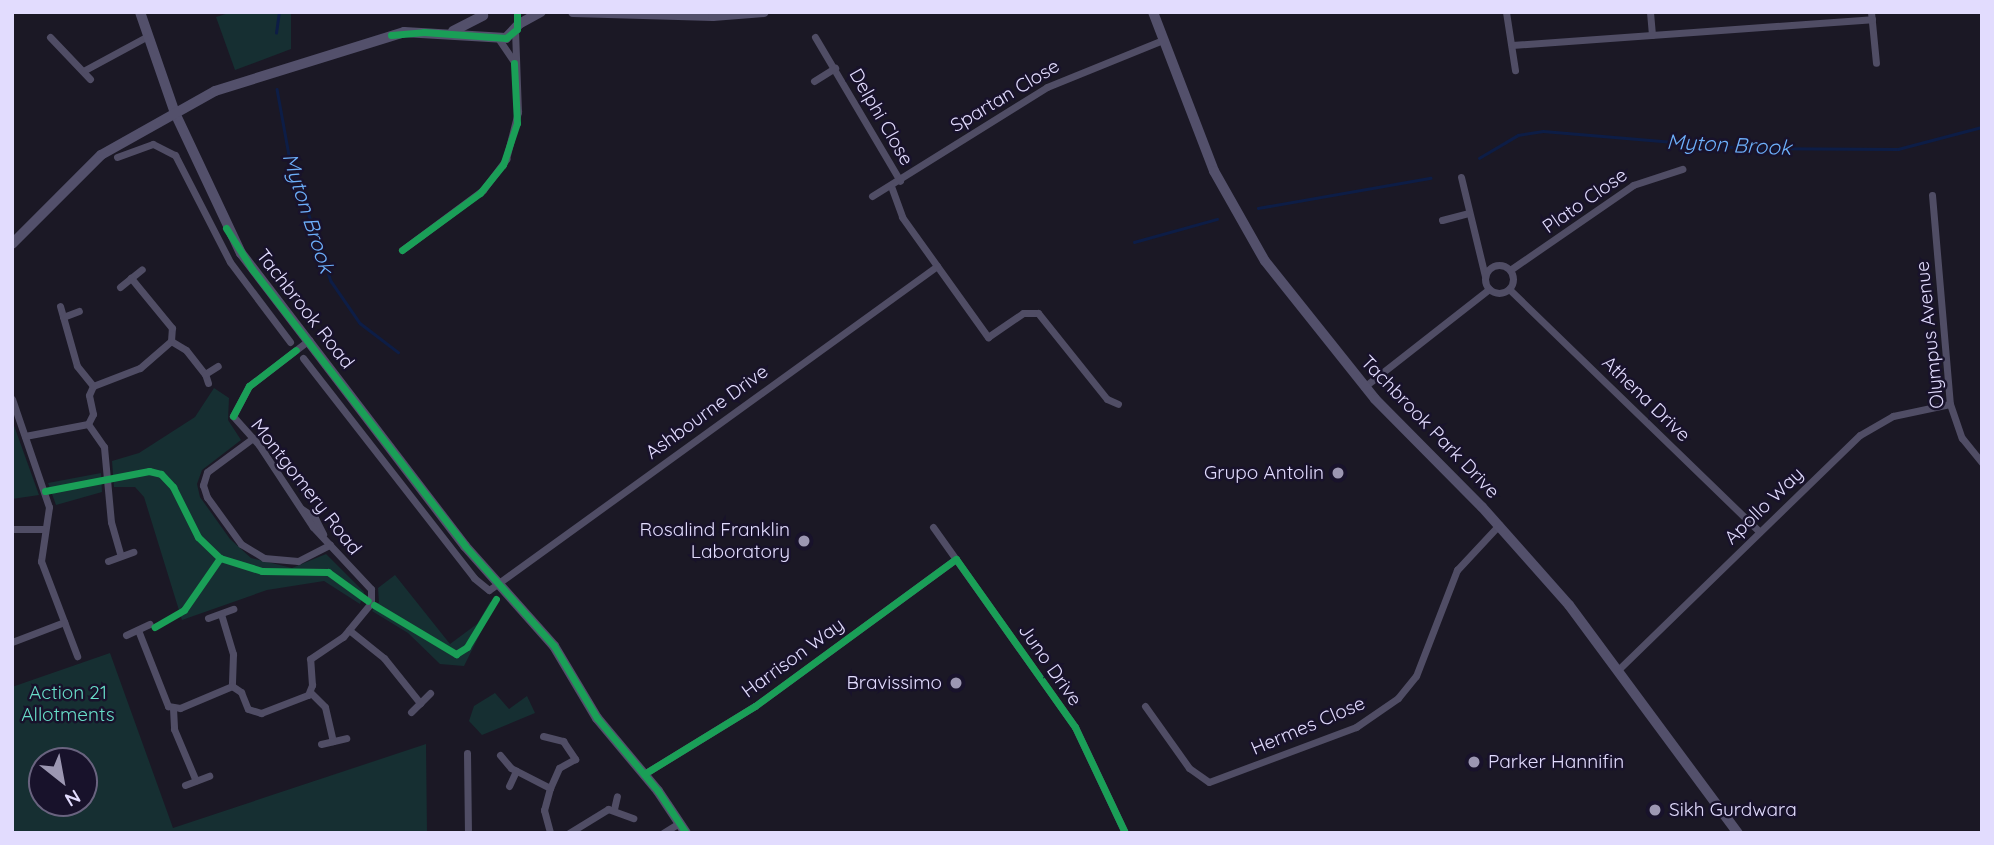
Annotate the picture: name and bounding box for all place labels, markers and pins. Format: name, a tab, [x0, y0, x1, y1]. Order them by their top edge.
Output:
place label: Grupo Antolin	[1204, 462, 1324, 484]
marker: Grupo Antolin	[1330, 465, 1346, 481]
place label: Rosalind Franklin Laboratory	[640, 519, 790, 563]
marker: Rosalind Franklin Laboratory	[796, 533, 812, 549]
place label: Bravissimo	[846, 672, 942, 694]
marker: Bravissimo	[948, 675, 964, 691]
place label: Parker Hannifin	[1488, 751, 1624, 773]
marker: Parker Hannifin	[1466, 754, 1482, 770]
place label: Sikh Gurdwara	[1669, 799, 1797, 821]
marker: Sikh Gurdwara	[1647, 802, 1663, 818]

